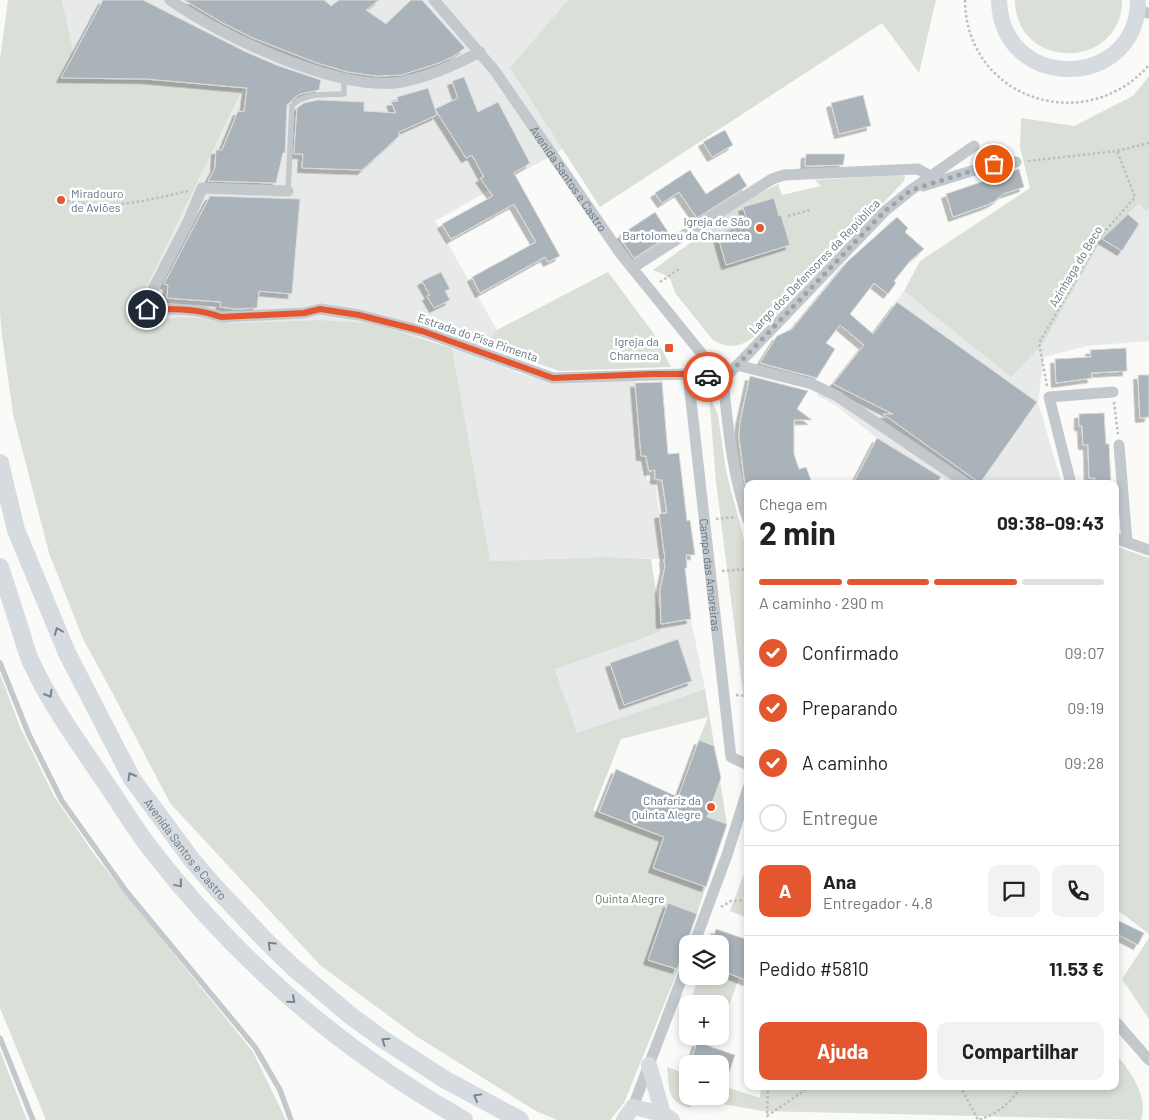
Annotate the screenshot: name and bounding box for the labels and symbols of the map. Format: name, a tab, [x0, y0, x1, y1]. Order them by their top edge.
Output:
street label: Avenida Santos e Castro	[528, 123, 610, 234]
pin	[973, 143, 1015, 185]
place label: Miradouro de Aviões	[71, 186, 124, 214]
marker: Miradouro de Aviões	[55, 194, 67, 206]
street label: Largo dos Defensores da República	[746, 196, 882, 336]
place label: Igreja de São Bartolomeu da Charneca	[622, 214, 750, 242]
marker: Igreja de São Bartolomeu da Charneca	[754, 222, 766, 234]
street label: Azinhaga do Beco	[1045, 223, 1105, 309]
pin	[126, 288, 168, 330]
street label: Estrada do Pisa Pimenta	[416, 310, 540, 364]
place label: Igreja da Charneca	[610, 334, 659, 362]
marker: Igreja da Charneca	[663, 342, 675, 354]
courier	[683, 352, 733, 402]
street label: Campo das Amoreiras	[697, 518, 724, 632]
one-way arrow	[53, 627, 64, 636]
one-way arrow	[42, 689, 52, 698]
one-way arrow	[127, 772, 137, 781]
place label: Chafariz da Quinta Alegre	[632, 793, 701, 821]
street label: Avenida Santos e Castro	[142, 795, 230, 902]
marker: Chafariz da Quinta Alegre	[705, 801, 717, 813]
one-way arrow	[173, 879, 182, 888]
park label: Quinta Alegre	[595, 891, 665, 905]
one-way arrow	[267, 942, 276, 951]
one-way arrow	[287, 995, 296, 1004]
one-way arrow	[382, 1038, 391, 1047]
one-way arrow	[473, 1094, 482, 1104]

